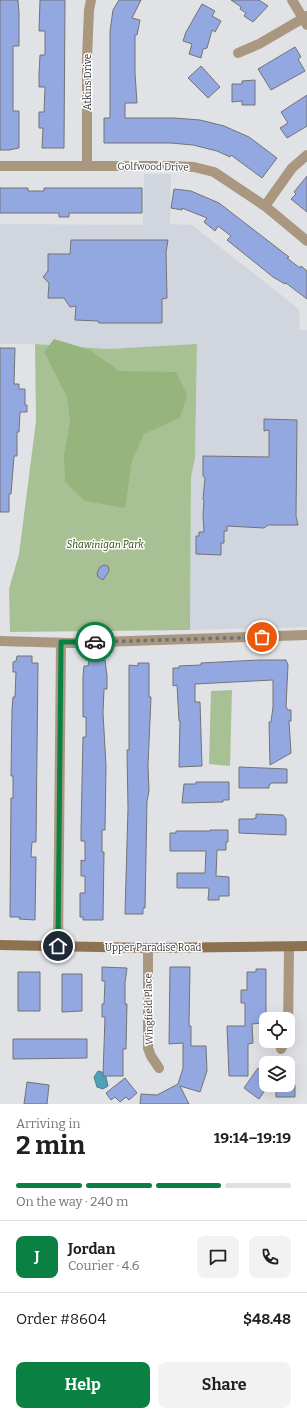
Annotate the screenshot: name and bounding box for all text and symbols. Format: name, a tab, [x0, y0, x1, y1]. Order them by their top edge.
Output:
street label: Atkins Drive	[82, 54, 94, 110]
street label: Golfwood Drive	[117, 160, 189, 174]
park label: Shawinigan Park	[66, 539, 144, 551]
pin	[245, 620, 279, 654]
courier	[75, 622, 115, 662]
icon: bag	[251, 626, 273, 648]
icon: car	[84, 631, 106, 653]
pin	[41, 929, 75, 963]
icon: home	[47, 935, 69, 957]
street label: Upper Paradise Road	[105, 942, 201, 954]
street label: Wingfield Place	[142, 973, 156, 1045]
map controls	[259, 1012, 295, 1092]
button: locate	[259, 1012, 295, 1048]
button: layers	[259, 1056, 295, 1092]
text: Arriving in	[16, 1116, 81, 1131]
text: 19:14–19:19	[214, 1129, 291, 1147]
text: 2 min	[16, 1130, 85, 1161]
text: On the way · 240 m	[16, 1194, 128, 1209]
button: chat	[197, 1236, 239, 1278]
button: phone	[249, 1236, 291, 1278]
text: Jordan	[68, 1240, 115, 1258]
text: J	[34, 1248, 40, 1266]
text: Courier · 4.6	[68, 1258, 140, 1273]
text: Order #8604	[16, 1310, 106, 1328]
text: $48.48	[243, 1310, 291, 1328]
button: Help	[16, 1362, 150, 1408]
button: Share	[158, 1362, 291, 1408]

